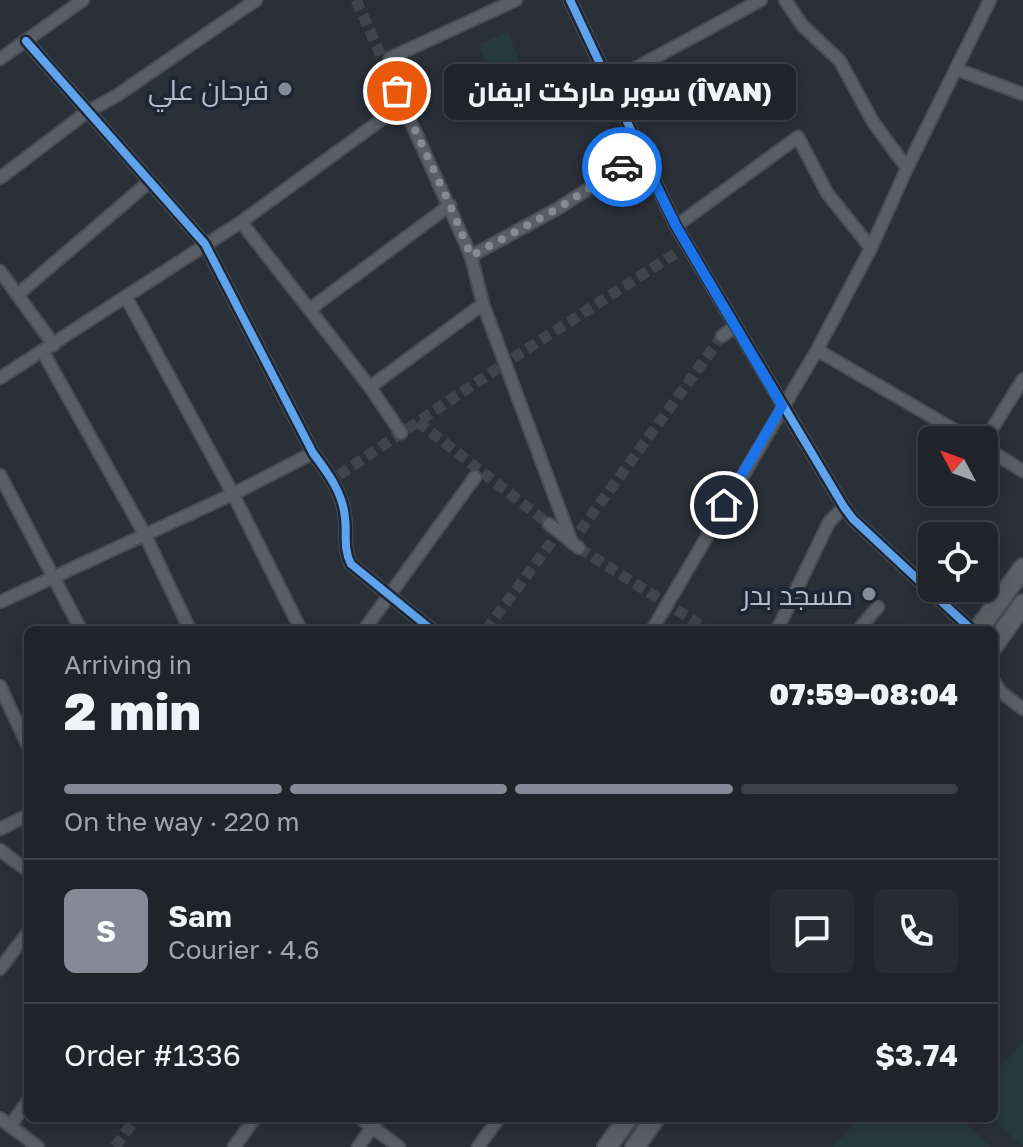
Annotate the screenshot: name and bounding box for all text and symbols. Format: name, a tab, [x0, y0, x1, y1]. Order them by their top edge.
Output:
pin	[363, 57, 431, 125]
callout: سوبر ماركت ايفان (ÎVAN)	[445, 63, 797, 119]
icon: bag	[375, 69, 419, 113]
place label: فرحان علي	[148, 73, 269, 112]
text: سوبر ماركت ايفان (ÎVAN)	[468, 76, 772, 107]
marker: فرحان علي	[276, 80, 294, 98]
courier	[582, 127, 662, 207]
icon: car	[600, 145, 644, 189]
north arrow	[918, 426, 998, 506]
map controls	[918, 426, 998, 602]
pin	[690, 471, 758, 539]
icon: home	[702, 483, 746, 527]
button: locate	[918, 522, 998, 602]
place label: مسجد بدر	[740, 578, 853, 611]
marker: مسجد بدر	[860, 585, 878, 603]
text: Arriving in	[64, 649, 192, 680]
text: 07:59–08:04	[769, 676, 958, 712]
text: 2 min	[64, 679, 201, 741]
text: On the way · 220 m	[64, 806, 300, 837]
button: chat	[770, 889, 854, 973]
button: phone	[874, 889, 958, 973]
text: Sam	[168, 898, 232, 934]
text: S	[96, 913, 116, 949]
text: Courier · 4.6	[168, 934, 320, 965]
text: Order #1336	[64, 1037, 241, 1073]
text: $3.74	[875, 1037, 958, 1073]

